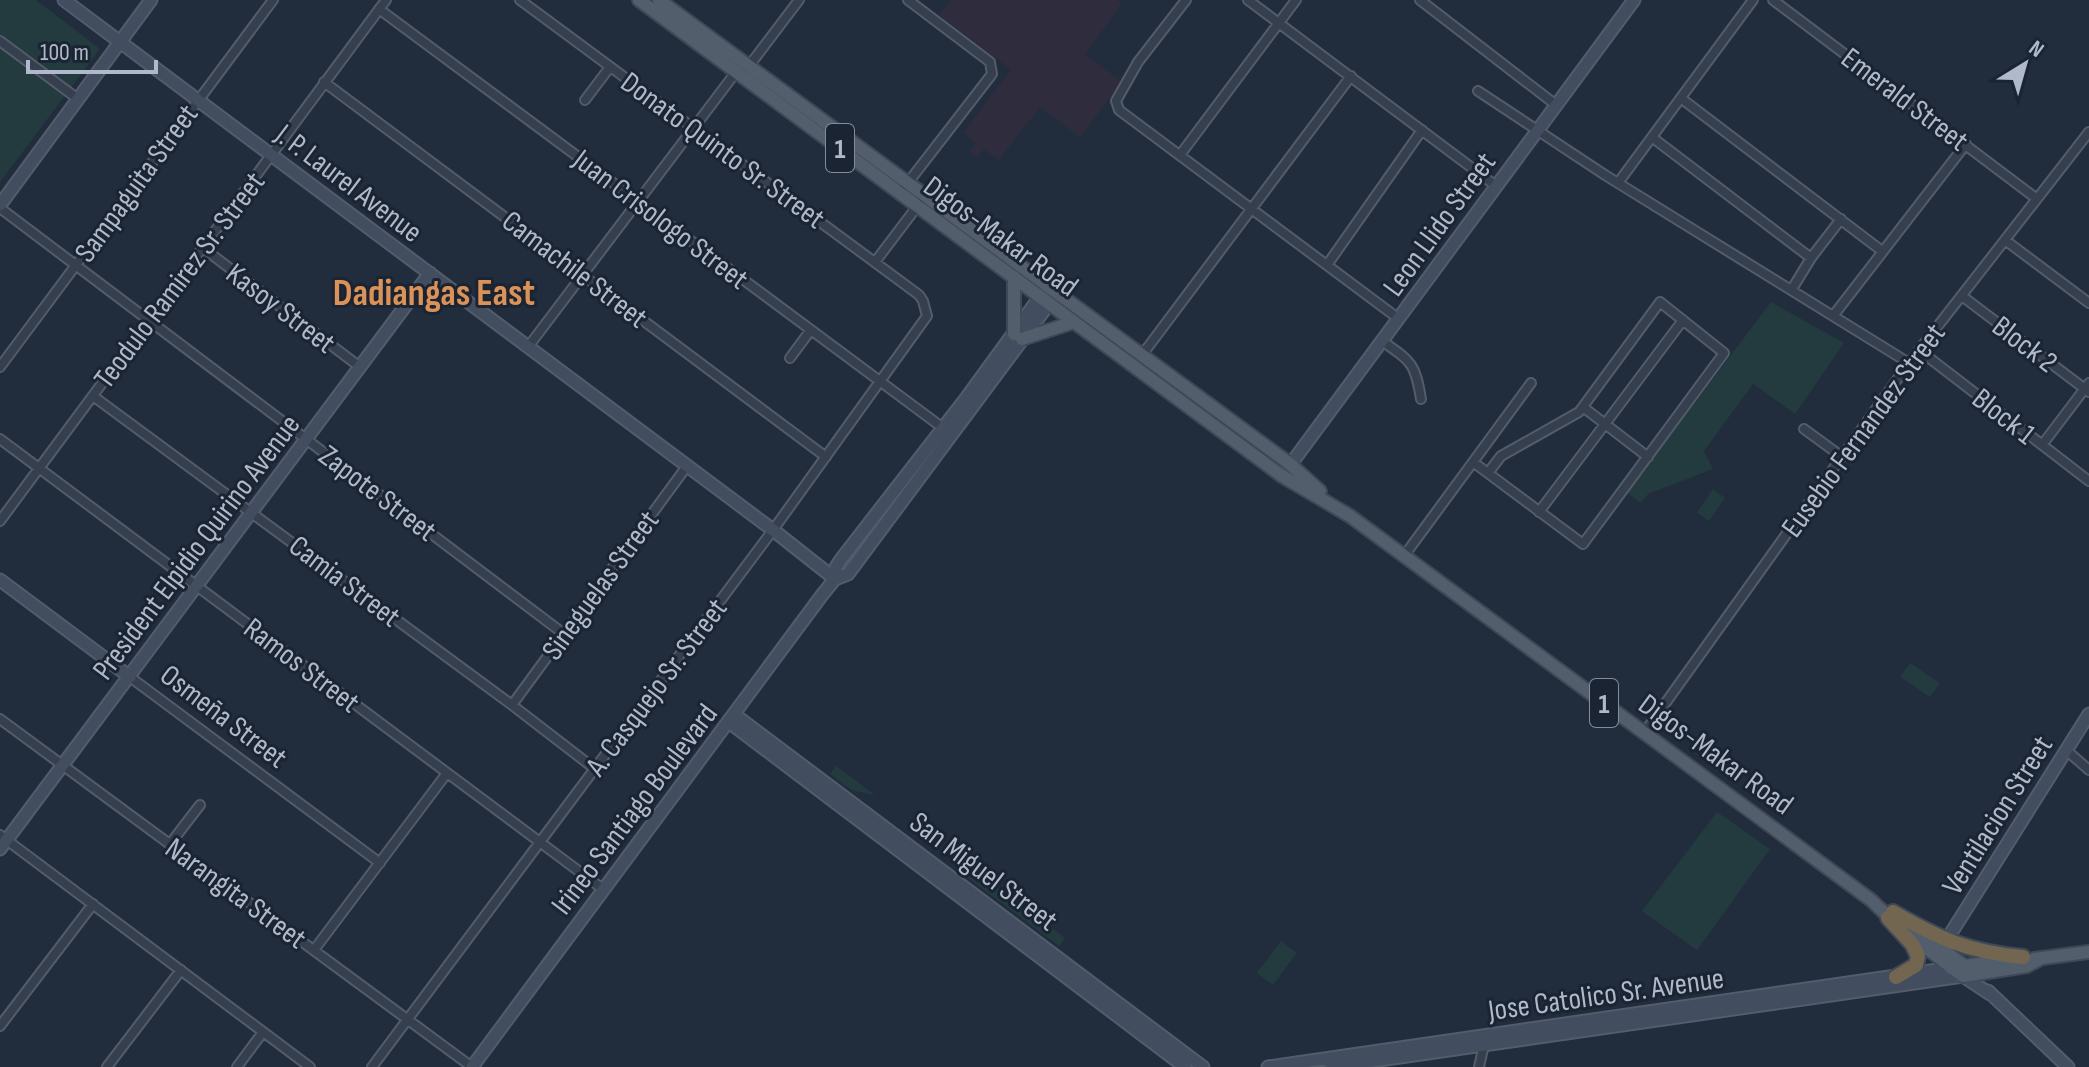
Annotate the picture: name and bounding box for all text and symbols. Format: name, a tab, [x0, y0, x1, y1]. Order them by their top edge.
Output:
scale bar	[28, 24, 156, 74]
north arrow	[1985, 24, 2065, 104]
text: N	[2023, 35, 2049, 64]
text: 100 m	[40, 38, 89, 67]
street label: Emerald Street	[1834, 40, 1975, 159]
street label: Donato Quinto Sr. Street	[613, 65, 831, 237]
street label: Sampaguita Street	[67, 98, 206, 270]
street label: J. P. Laurel Avenue	[267, 116, 429, 251]
road number: 1	[826, 124, 854, 172]
street label: Juan Crisologo Street	[565, 142, 755, 297]
street label: Leon Llido Street	[1376, 146, 1504, 303]
street label: Teodulo Ramirez Sr. Street	[87, 165, 273, 396]
street label: Digos-Makar Road	[916, 169, 1085, 305]
street label: Camachile Street	[495, 204, 654, 336]
street label: Kasoy Street	[219, 256, 342, 362]
district label: Dadiangas East	[333, 271, 535, 316]
street label: Block 2	[1985, 309, 2064, 381]
street label: Eusebio Fernandez Street	[1774, 317, 1953, 544]
street label: Block 1	[1965, 381, 2042, 453]
street label: President Elpidio Quirino Avenue	[85, 408, 308, 687]
street label: Zapote Street	[312, 438, 443, 550]
street label: Sineguelas Street	[535, 504, 667, 667]
street label: Camia Street	[282, 528, 407, 635]
street label: A. Casquejo Sr. Street	[578, 592, 735, 784]
street label: Ramos Street	[236, 611, 366, 721]
street label: Osmeña Street	[153, 657, 294, 776]
road number: 1	[1590, 679, 1618, 727]
street label: Digos-Makar Road	[1631, 687, 1800, 823]
street label: Irineo Santiago Boulevard	[544, 697, 726, 922]
street label: Ventilacion Street	[1935, 729, 2061, 902]
street label: San Miguel Street	[902, 805, 1064, 939]
street label: Narangita Street	[158, 831, 313, 957]
street label: Jose Catolico Sr. Avenue	[1485, 961, 1726, 1029]

